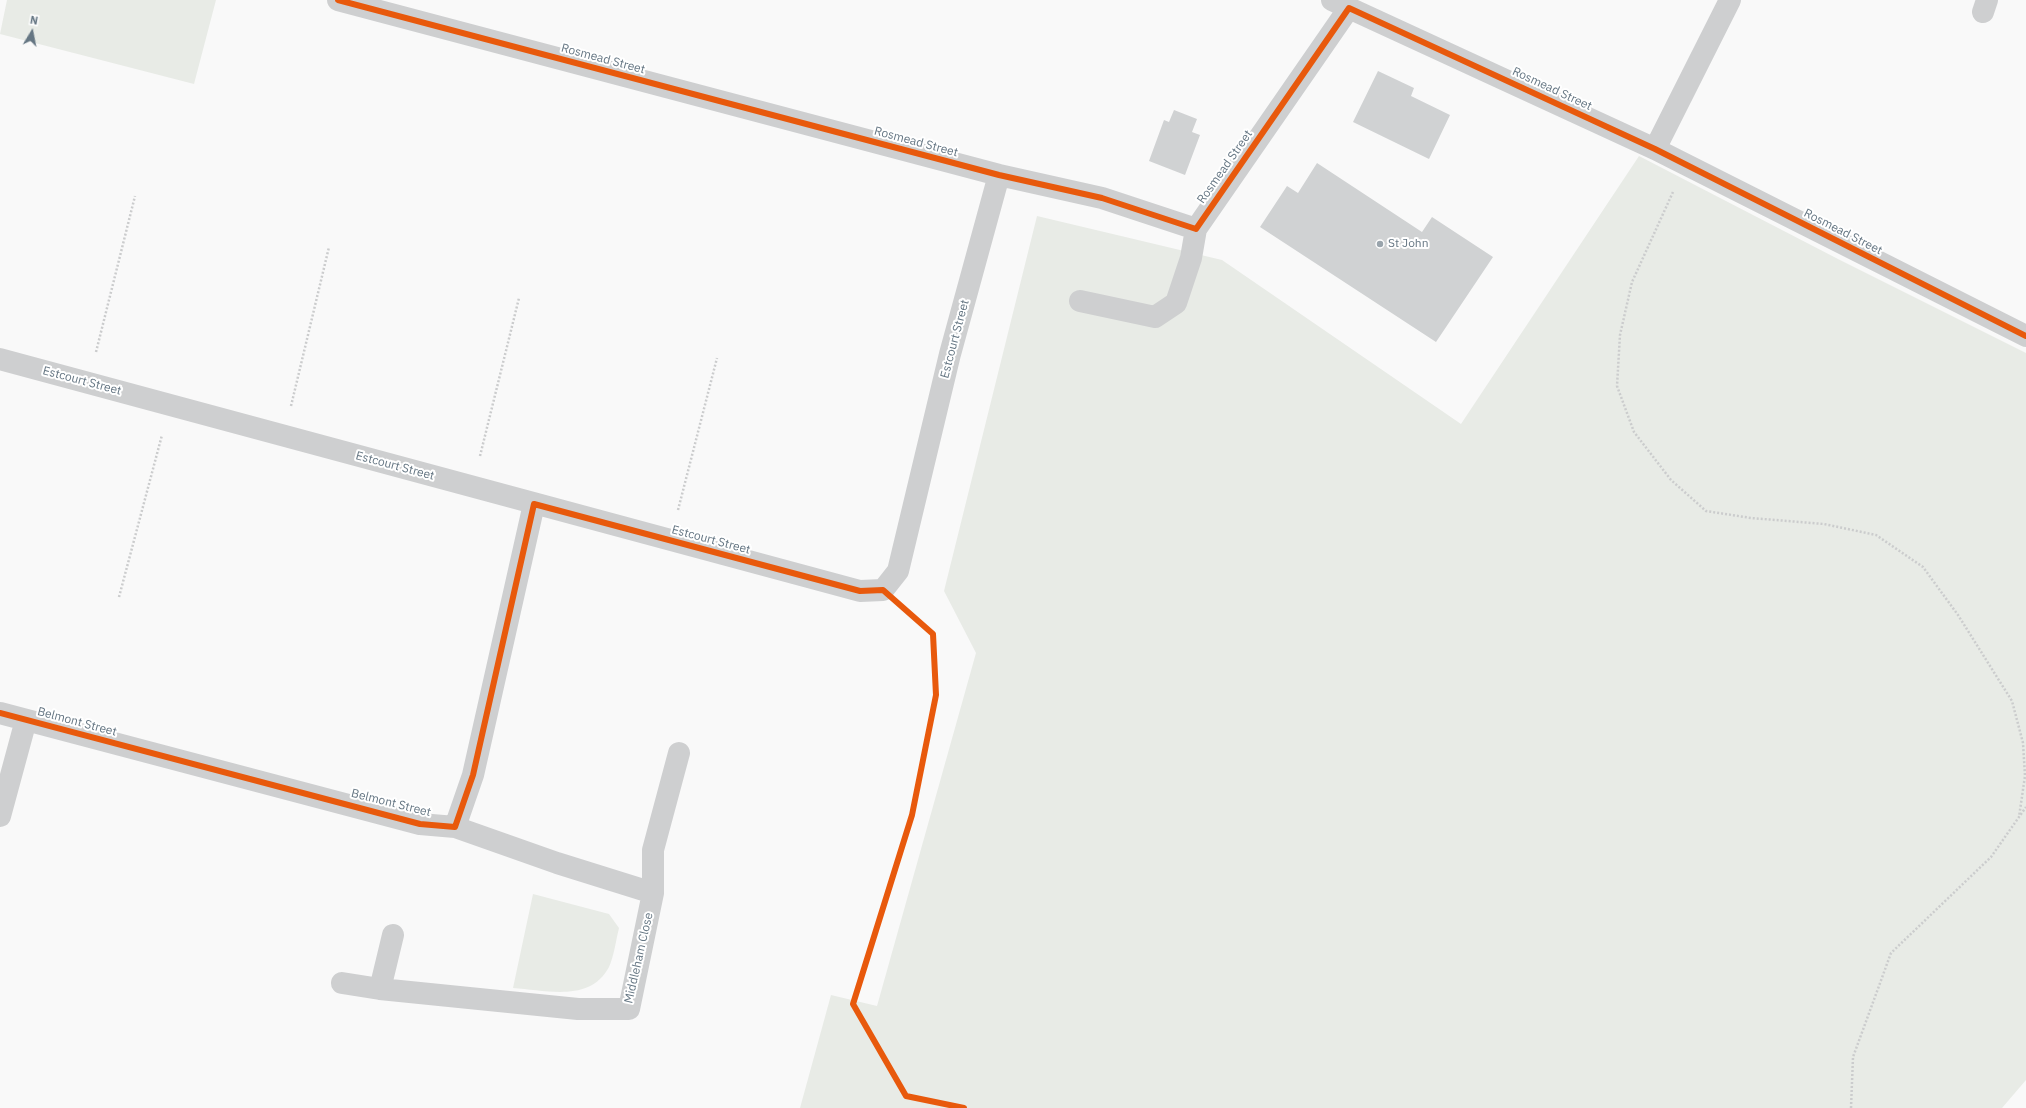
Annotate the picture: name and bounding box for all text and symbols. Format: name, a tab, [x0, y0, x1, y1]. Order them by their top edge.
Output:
north arrow	[12, 12, 52, 52]
text: N	[29, 13, 39, 28]
street label: Rosmead Street	[559, 41, 647, 77]
street label: Rosmead Street	[1510, 64, 1594, 114]
street label: Rosmead Street	[872, 124, 960, 160]
street label: Rosmead Street	[1194, 128, 1256, 206]
street label: Rosmead Street	[1801, 206, 1885, 258]
place label: St John	[1388, 237, 1428, 251]
marker: St John	[1375, 239, 1385, 249]
street label: Estcourt Street	[938, 298, 972, 380]
street label: Estcourt Street	[41, 364, 123, 398]
street label: Estcourt Street	[354, 449, 436, 483]
street label: Estcourt Street	[670, 523, 752, 557]
street label: Belmont Street	[36, 704, 118, 740]
street label: Belmont Street	[350, 786, 432, 820]
street label: Middleham Close	[622, 911, 656, 1005]

